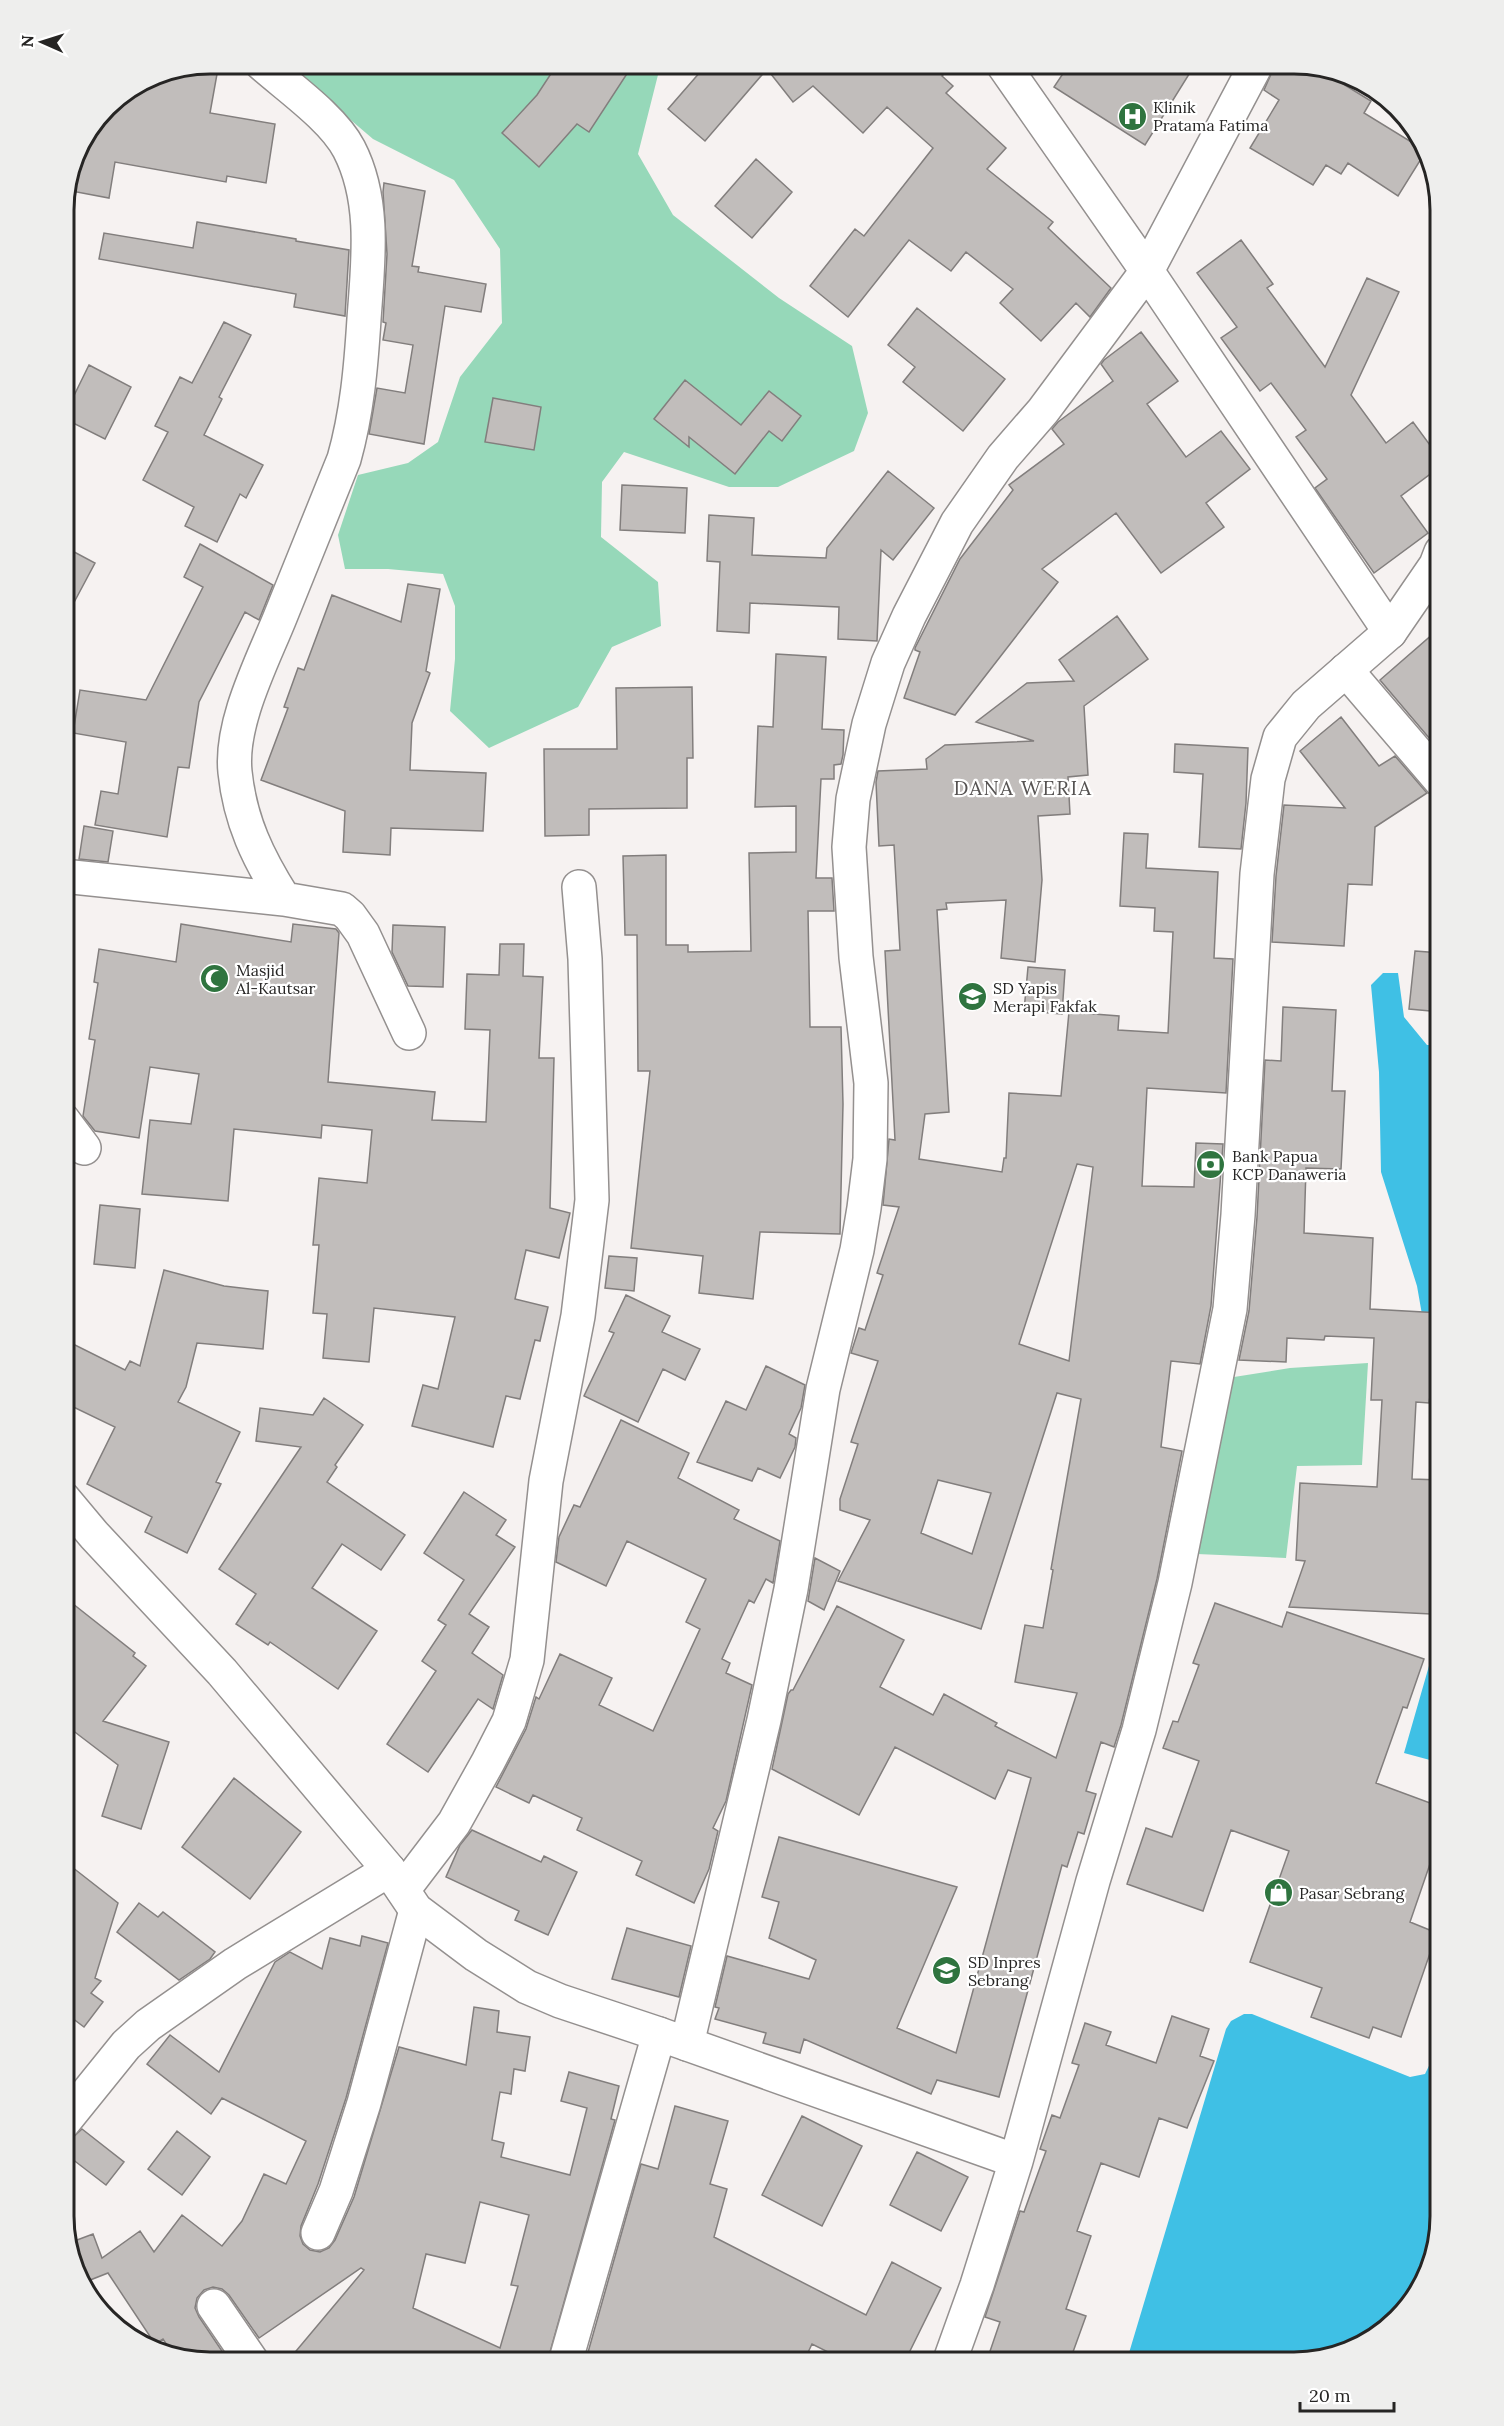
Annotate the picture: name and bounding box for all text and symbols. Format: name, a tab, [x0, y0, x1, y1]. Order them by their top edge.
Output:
north arrow	[12, 12, 72, 72]
text: N	[17, 35, 37, 48]
place label: Klinik Pratama Fatima	[1153, 97, 1268, 135]
hospital icon: Klinik Pratama Fatima	[1116, 100, 1148, 132]
district label: DANA WERIA	[953, 775, 1093, 800]
place label: Masjid Al-Kautsar	[235, 960, 315, 998]
mosque icon: Masjid Al-Kautsar	[199, 963, 231, 995]
place label: SD Yapis Merapi Fakfak	[993, 978, 1097, 1016]
school or university icon: SD Yapis Merapi Fakfak	[956, 981, 988, 1013]
place label: Bank Papua KCP Danaweria	[1232, 1146, 1346, 1184]
bank icon: Bank Papua KCP Danaweria	[1195, 1149, 1227, 1181]
shop icon: Pasar Sebrang	[1262, 1877, 1294, 1909]
place label: Pasar Sebrang	[1299, 1883, 1405, 1903]
place label: SD Inpres Sebrang	[968, 1952, 1041, 1990]
school or university icon: SD Inpres Sebrang	[931, 1955, 963, 1987]
scale bar	[1300, 2375, 1394, 2413]
text: 20 m	[1309, 2384, 1351, 2407]

